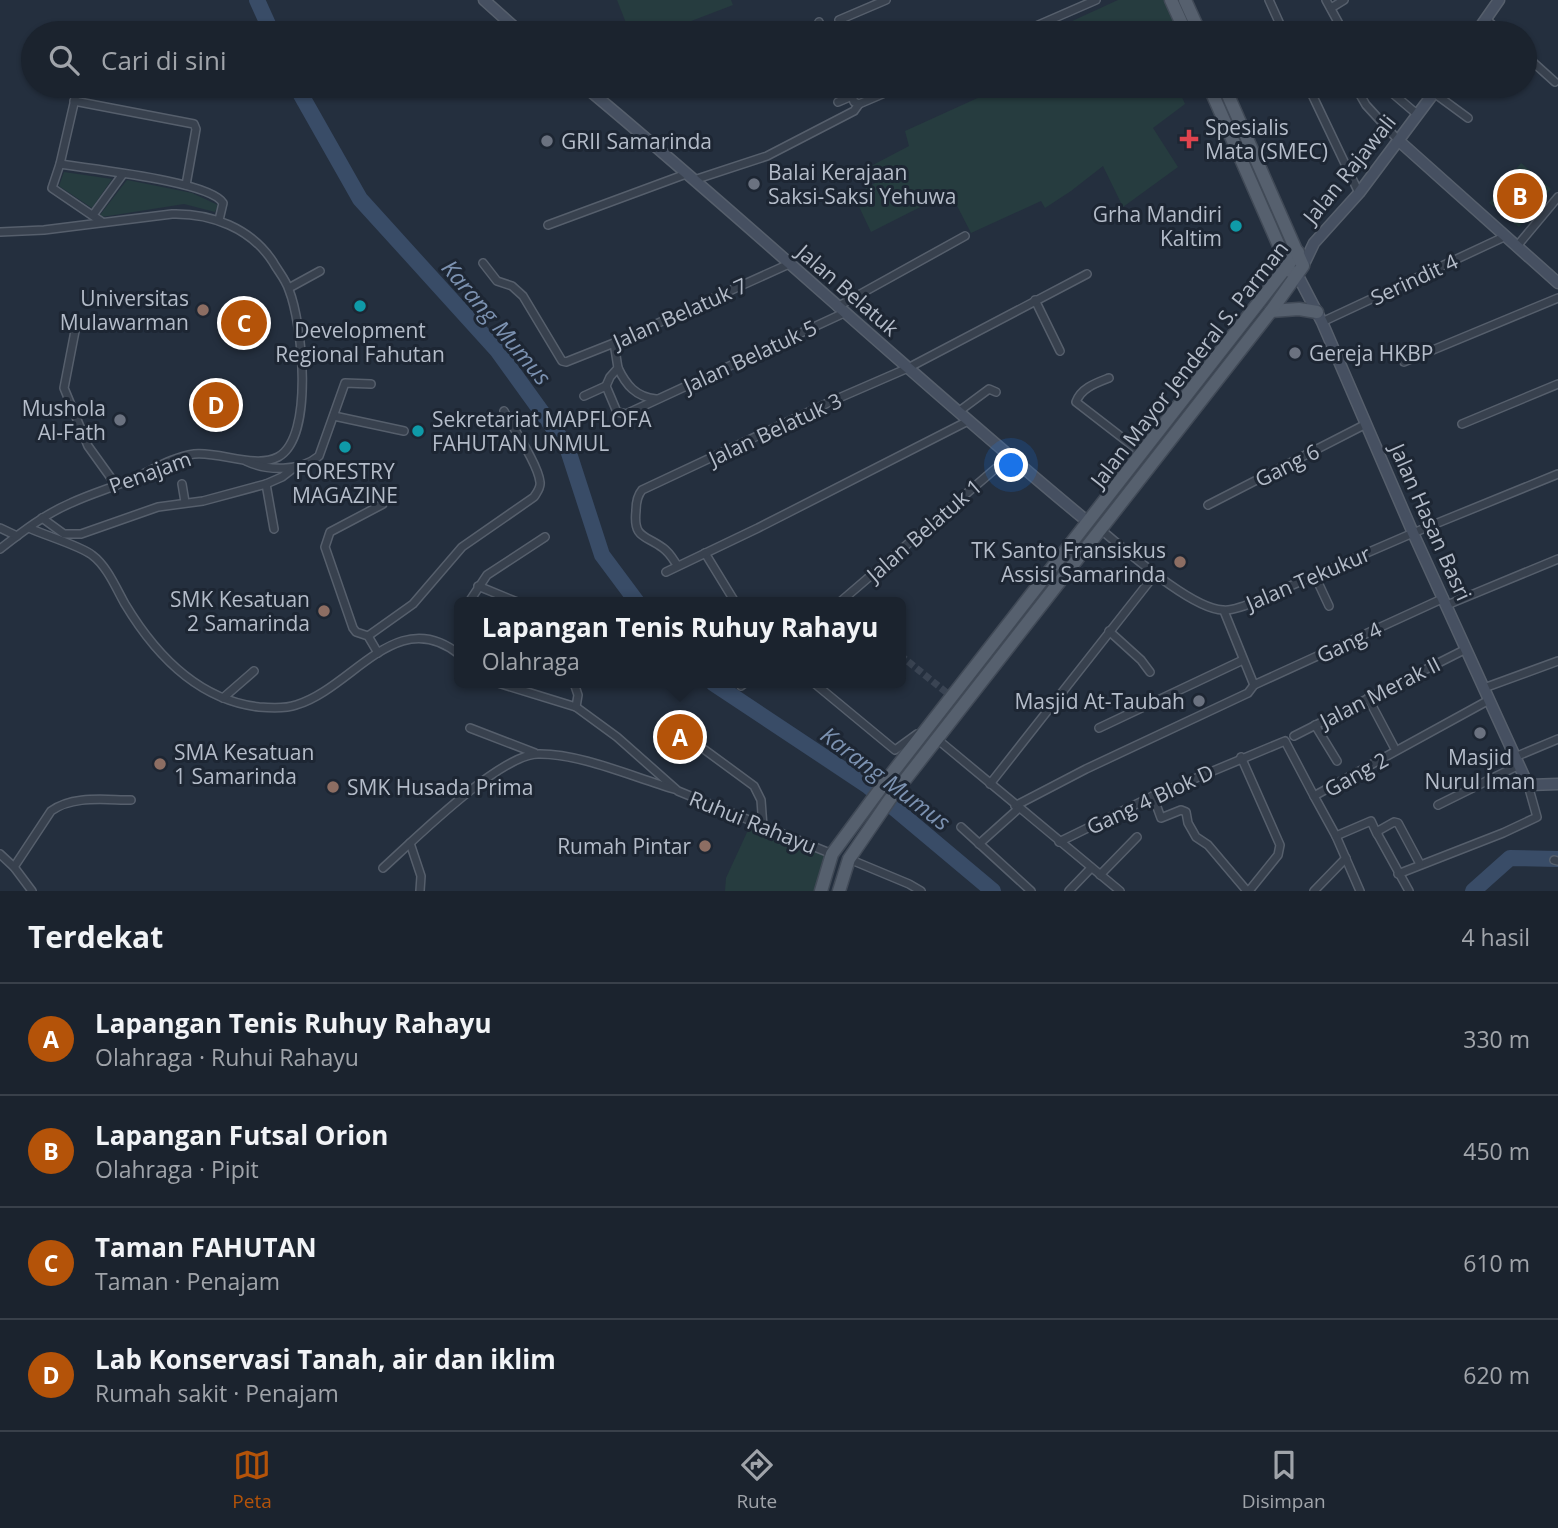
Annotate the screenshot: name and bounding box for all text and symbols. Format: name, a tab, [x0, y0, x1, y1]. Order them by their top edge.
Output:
search box	[21, 21, 1537, 98]
icon: search	[45, 41, 83, 79]
text: Cari di sini	[101, 42, 226, 78]
street label: Jalan Rajawali	[1295, 109, 1402, 231]
place label: Spesialis Mata (SMEC)	[1205, 113, 1328, 165]
place label: GRII Samarinda	[561, 127, 712, 155]
marker: Spesialis Mata (SMEC)	[1179, 129, 1199, 149]
marker: GRII Samarinda	[539, 133, 555, 149]
place label: Balai Kerajaan Saksi-Saksi Yehuwa	[768, 158, 957, 210]
pin: B	[1497, 170, 1543, 222]
marker: Balai Kerajaan Saksi-Saksi Yehuwa	[746, 176, 762, 192]
place label: Grha Mandiri Kaltim	[1093, 200, 1222, 252]
marker: Grha Mandiri Kaltim	[1228, 218, 1244, 234]
street label: Jalan Mayor Jenderal S. Parman	[1083, 235, 1294, 495]
street label: Jalan Belatuk	[790, 237, 905, 342]
street label: Serindit 4	[1366, 247, 1462, 311]
water label: Karang Mumus	[435, 252, 559, 392]
street label: Jalan Belatuk 7	[607, 271, 751, 356]
place label: Universitas Mulawarman	[60, 284, 189, 336]
pin: C	[221, 297, 267, 349]
marker: Development Regional Fahutan	[352, 298, 368, 314]
marker: Universitas Mulawarman	[195, 302, 211, 318]
street label: Jalan Belatuk 5	[677, 313, 821, 400]
place label: Development Regional Fahutan	[275, 316, 445, 368]
place label: Gereja HKBP	[1309, 339, 1433, 367]
marker: Gereja HKBP	[1287, 345, 1303, 361]
pin: D	[193, 379, 239, 431]
street label: Jalan Belatuk 3	[702, 386, 846, 473]
place label: Mushola Al-Fath	[22, 394, 106, 446]
place label: Sekretariat MAPFLOFA FAHUTAN UNMUL	[432, 405, 652, 457]
marker: Mushola Al-Fath	[112, 412, 128, 428]
marker: Sekretariat MAPFLOFA FAHUTAN UNMUL	[410, 423, 426, 439]
street label: Gang 6	[1250, 437, 1324, 493]
street label: Jalan Hasan Basri	[1383, 437, 1478, 605]
marker: FORESTRY MAGAZINE	[337, 439, 353, 455]
street label: Penajam	[105, 444, 195, 500]
your location	[994, 448, 1028, 482]
place label: FORESTRY MAGAZINE	[292, 457, 398, 509]
street label: Jalan Belatuk 1	[859, 472, 987, 589]
place label: TK Santo Fransiskus Assisi Samarinda	[971, 536, 1166, 588]
street label: Jalan Tekukur	[1240, 539, 1375, 618]
marker: TK Santo Fransiskus Assisi Samarinda	[1172, 554, 1188, 570]
place label: SMK Kesatuan 2 Samarinda	[170, 585, 310, 637]
popup	[454, 597, 906, 688]
marker: SMK Kesatuan 2 Samarinda	[316, 603, 332, 619]
text: Lapangan Tenis Ruhuy Rahayu	[482, 609, 878, 645]
street label: Gang 4	[1312, 615, 1386, 669]
text: Olahraga	[482, 645, 580, 677]
street label: Jalan Merak II	[1313, 650, 1445, 735]
place label: Masjid At-Taubah	[1014, 687, 1185, 715]
marker: Masjid At-Taubah	[1191, 693, 1207, 709]
pin: A	[657, 711, 703, 763]
water label: Karang Mumus	[815, 719, 958, 837]
marker: Masjid Nurul Iman	[1472, 725, 1488, 741]
place label: SMA Kesatuan 1 Samarinda	[174, 738, 314, 790]
place label: Masjid Nurul Iman	[1425, 743, 1535, 795]
street label: Gang 2	[1319, 745, 1393, 803]
marker: SMA Kesatuan 1 Samarinda	[152, 756, 168, 772]
street label: Gang 4 Blok D	[1082, 757, 1218, 841]
place label: SMK Husada Prima	[347, 773, 533, 801]
marker: SMK Husada Prima	[325, 779, 341, 795]
street label: Ruhui Rahayu	[685, 784, 821, 860]
place label: Rumah Pintar	[557, 832, 691, 860]
marker: Rumah Pintar	[697, 838, 713, 854]
text: Terdekat	[28, 916, 163, 957]
text: 4 hasil	[1461, 921, 1530, 953]
text: Lapangan Tenis Ruhuy Rahayu	[95, 1005, 492, 1041]
text: A	[43, 1023, 59, 1055]
text: 330 m	[1463, 1023, 1530, 1055]
text: Olahraga · Ruhui Rahayu	[95, 1041, 359, 1073]
text: Lapangan Futsal Orion	[95, 1117, 388, 1153]
text: B	[43, 1135, 59, 1167]
text: 450 m	[1463, 1135, 1530, 1167]
text: Olahraga · Pipit	[95, 1153, 259, 1185]
text: Taman FAHUTAN	[95, 1229, 317, 1265]
text: C	[44, 1247, 58, 1279]
text: 610 m	[1463, 1247, 1530, 1279]
text: Taman · Penajam	[95, 1265, 280, 1297]
text: Lab Konservasi Tanah, air dan iklim	[95, 1341, 556, 1377]
text: D	[42, 1359, 60, 1391]
text: 620 m	[1463, 1359, 1530, 1391]
text: Rumah sakit · Penajam	[95, 1377, 339, 1409]
tab: Peta	[232, 1446, 272, 1514]
tab: Rute	[736, 1446, 777, 1514]
tab: Disimpan	[1242, 1446, 1326, 1514]

